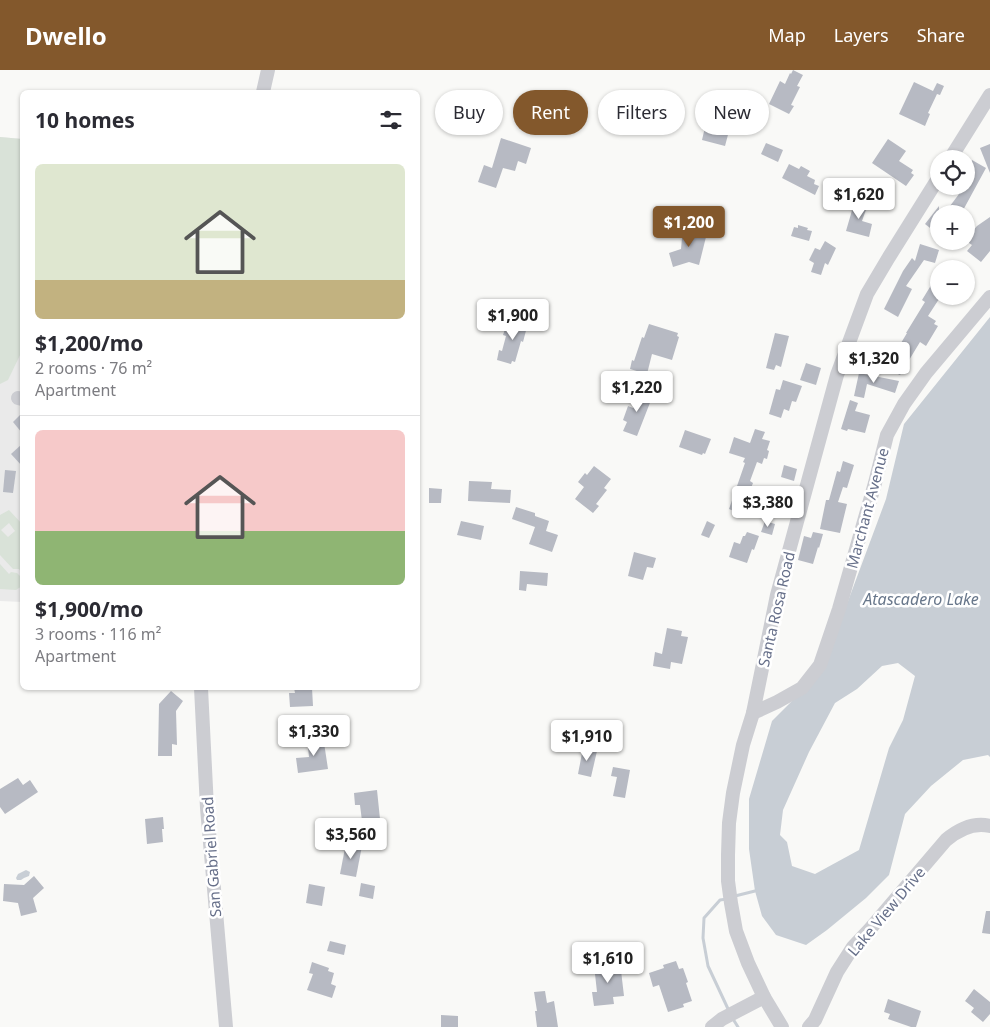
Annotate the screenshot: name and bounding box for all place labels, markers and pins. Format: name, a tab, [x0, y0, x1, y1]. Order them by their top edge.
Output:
pin: $1,620	[818, 178, 900, 220]
pin: $1,200	[648, 206, 730, 248]
pin: $1,900	[472, 298, 554, 341]
pin: $1,320	[833, 342, 915, 384]
pin: $1,220	[596, 370, 678, 413]
pin: $3,380	[727, 486, 809, 528]
pin: $1,330	[273, 714, 355, 757]
pin: $1,910	[546, 720, 628, 762]
pin: $3,560	[310, 818, 392, 860]
pin: $1,610	[567, 942, 649, 984]

